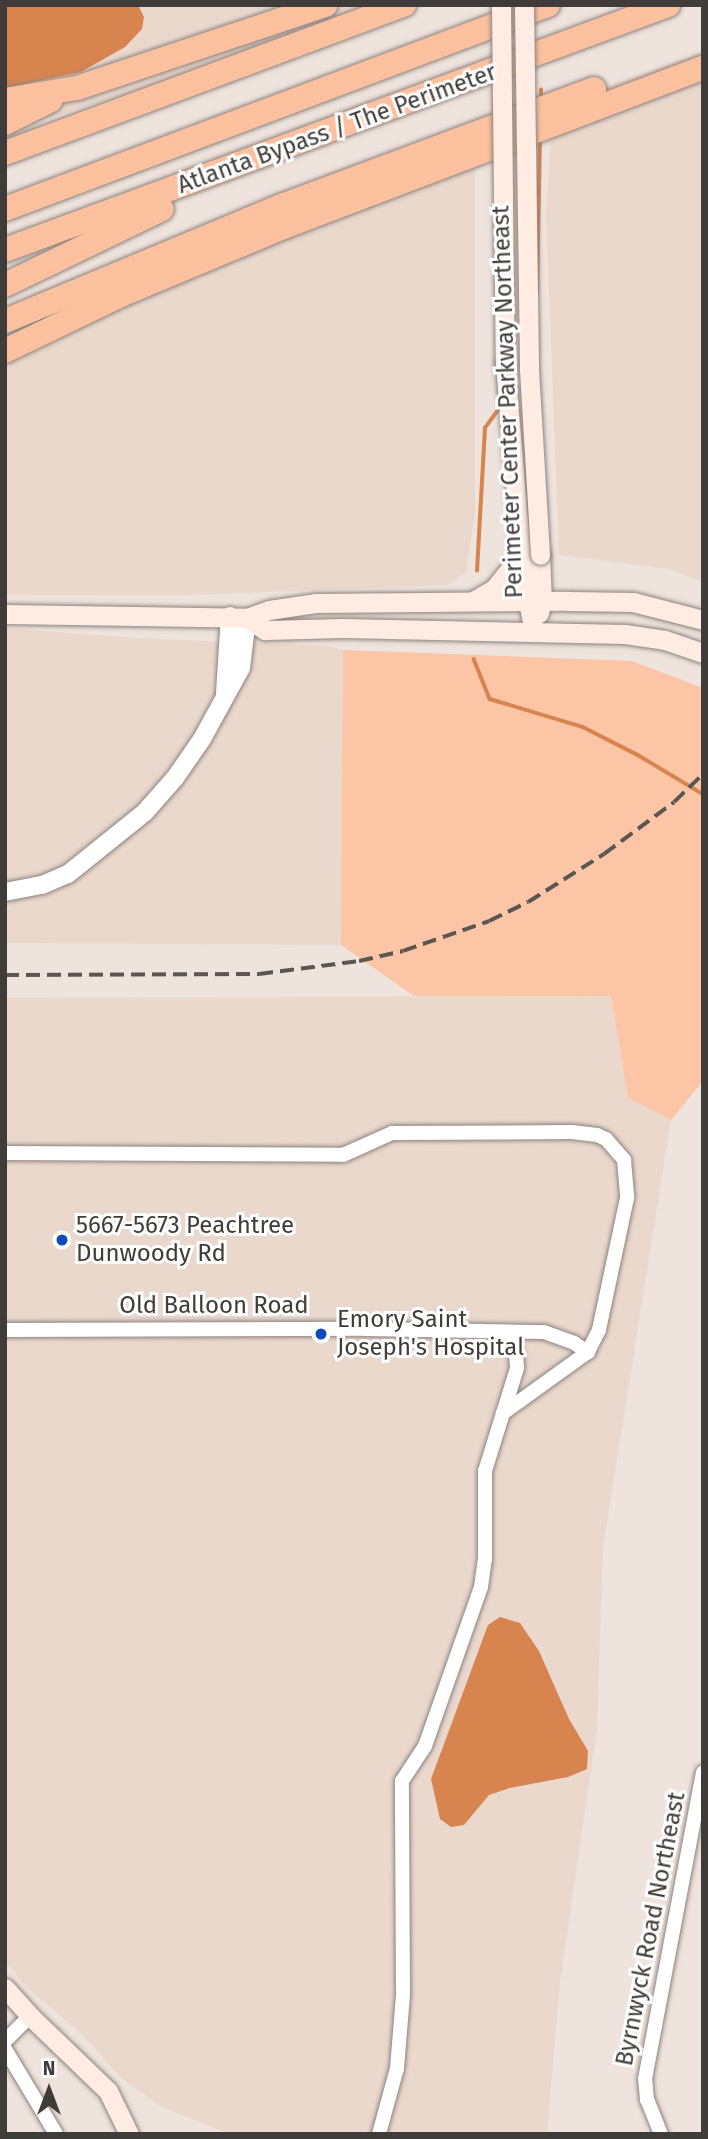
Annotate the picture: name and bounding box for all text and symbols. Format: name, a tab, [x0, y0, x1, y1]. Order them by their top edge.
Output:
street label: Atlanta Bypass / The Perimeter	[174, 58, 500, 200]
street label: Perimeter Center Parkway Northeast	[487, 205, 529, 599]
place label: 5667-5673 Peachtree Dunwoody Rd	[76, 1212, 294, 1268]
marker: 5667-5673 Peachtree Dunwoody Rd	[54, 1232, 70, 1248]
street label: Old Balloon Road	[119, 1292, 309, 1320]
place label: Emory Saint Joseph's Hospital	[337, 1306, 524, 1362]
marker: Emory Saint Joseph's Hospital	[311, 1324, 331, 1344]
street label: Byrnwyck Road Northeast	[610, 1790, 692, 2068]
north arrow	[14, 2055, 84, 2125]
text: N	[43, 2057, 55, 2080]

